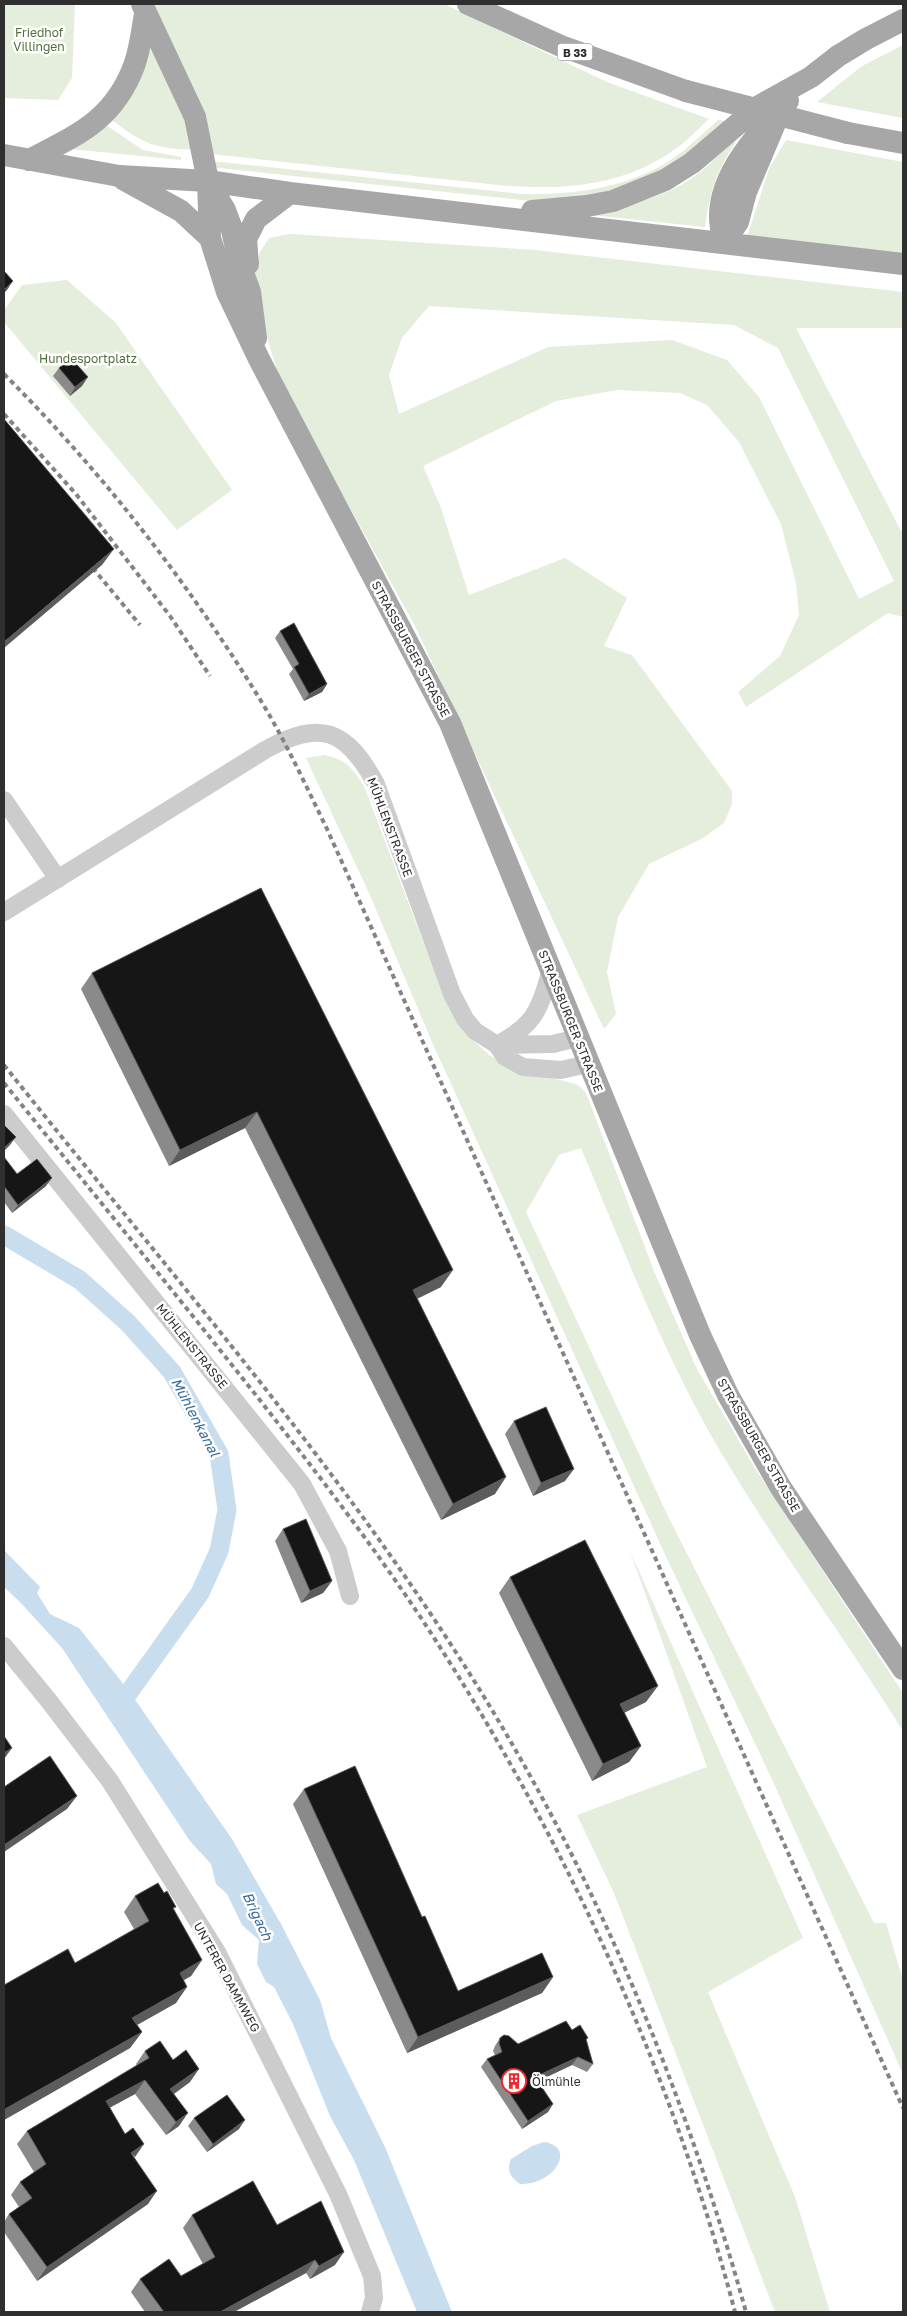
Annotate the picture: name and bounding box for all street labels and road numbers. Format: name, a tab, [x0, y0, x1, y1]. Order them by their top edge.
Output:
road number: B 33	[558, 44, 592, 61]
street label: STRASSBURGER STRASSE	[369, 578, 453, 720]
street label: MÜHLENSTRASSE	[364, 775, 416, 879]
street label: STRASSBURGER STRASSE	[536, 948, 606, 1094]
street label: MÜHLENSTRASSE	[153, 1300, 231, 1392]
street label: STRASSBURGER STRASSE	[714, 1375, 804, 1515]
street label: UNTERER DAMMWEG	[191, 1919, 263, 2035]

